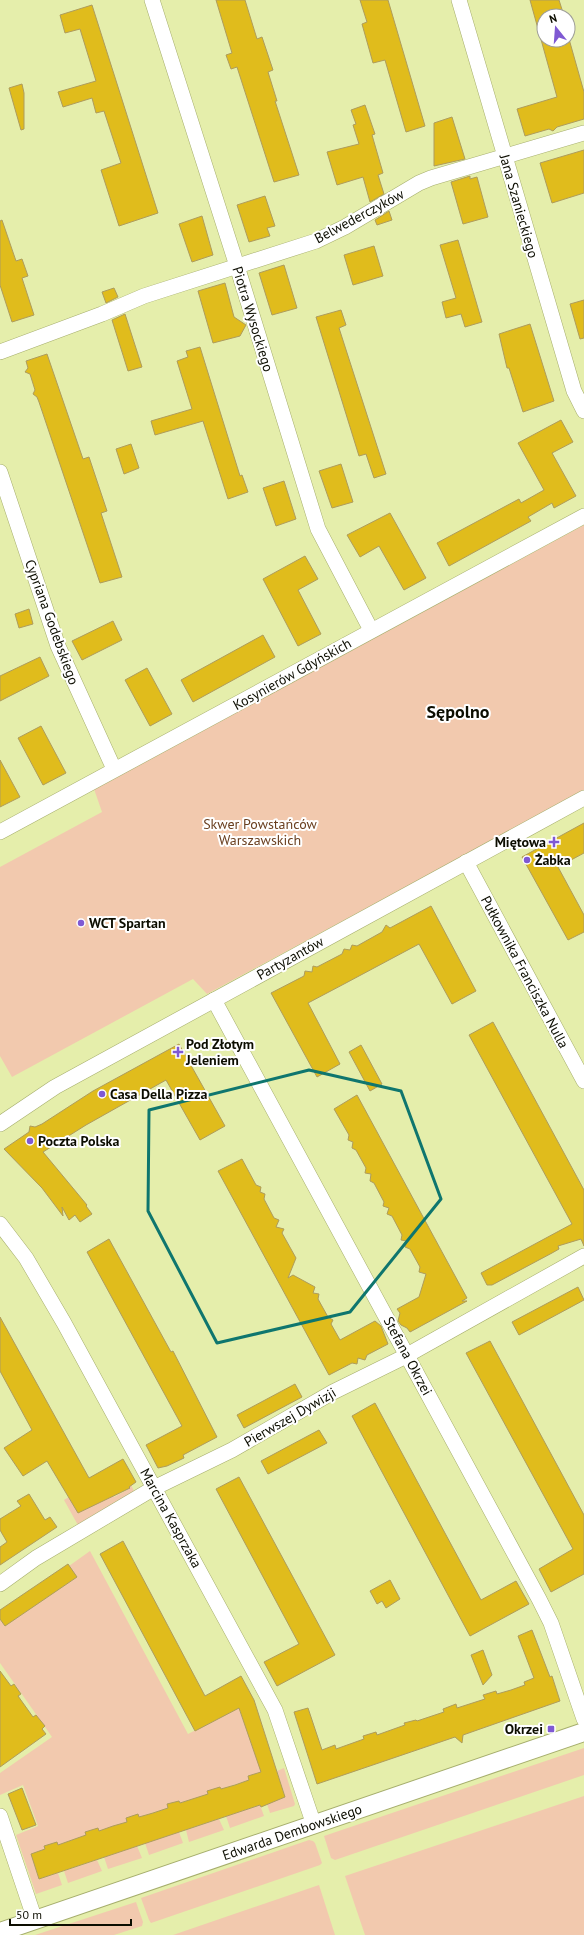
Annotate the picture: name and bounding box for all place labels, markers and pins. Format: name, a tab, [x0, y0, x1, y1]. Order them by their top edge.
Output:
place label: Miętowa	[495, 833, 546, 851]
marker: Miętowa	[549, 837, 559, 847]
place label: Żabka	[535, 851, 571, 869]
marker: Żabka	[522, 855, 532, 865]
place label: WCT Spartan	[89, 914, 166, 932]
marker: WCT Spartan	[76, 918, 86, 928]
place label: Pod Złotym Jeleniem	[185, 1035, 254, 1069]
marker: Pod Złotym Jeleniem	[173, 1047, 183, 1057]
place label: Casa Della Pizza	[110, 1085, 207, 1103]
marker: Casa Della Pizza	[97, 1089, 107, 1099]
place label: Poczta Polska	[38, 1132, 119, 1150]
marker: Poczta Polska	[25, 1136, 35, 1146]
place label: Okrzei	[505, 1720, 543, 1738]
marker: Okrzei	[546, 1724, 556, 1734]

